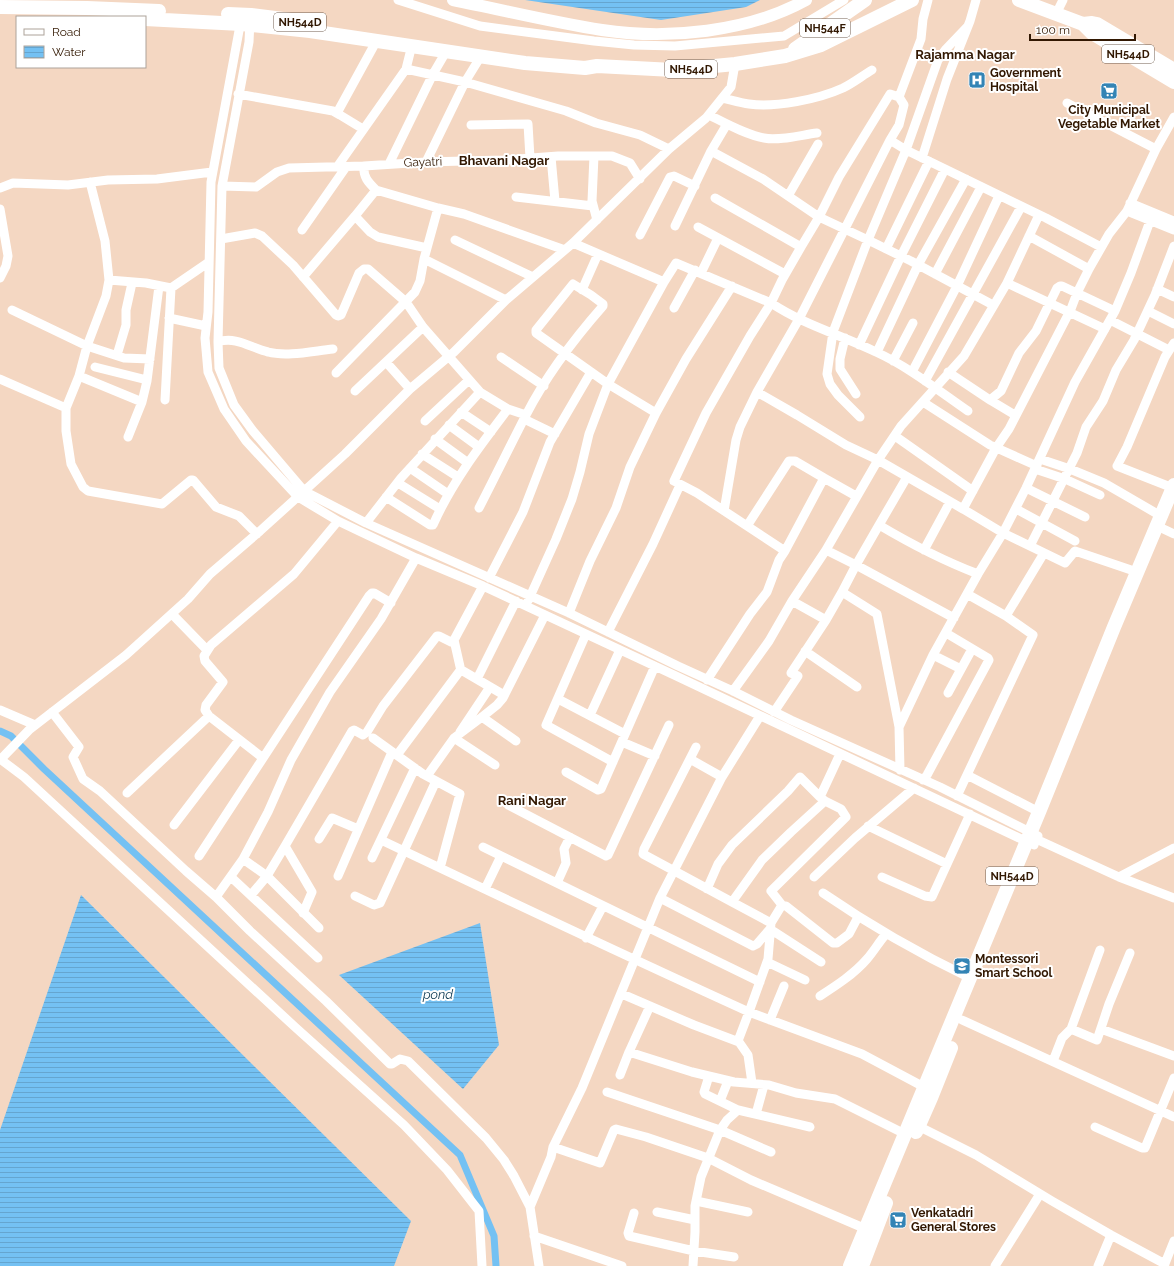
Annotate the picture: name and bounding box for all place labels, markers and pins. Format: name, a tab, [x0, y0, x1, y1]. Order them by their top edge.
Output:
place label: Government Hospital	[990, 66, 1062, 94]
hospital icon: Government Hospital	[967, 70, 987, 90]
supermarket icon: City Municipal Vegetable Market	[1099, 81, 1119, 101]
place label: City Municipal Vegetable Market	[1058, 103, 1160, 131]
place label: Montessori Smart School	[975, 952, 1052, 980]
school or university icon: Montessori Smart School	[952, 956, 972, 976]
place label: Venkatadri General Stores	[911, 1206, 996, 1234]
supermarket icon: Venkatadri General Stores	[888, 1210, 908, 1230]

